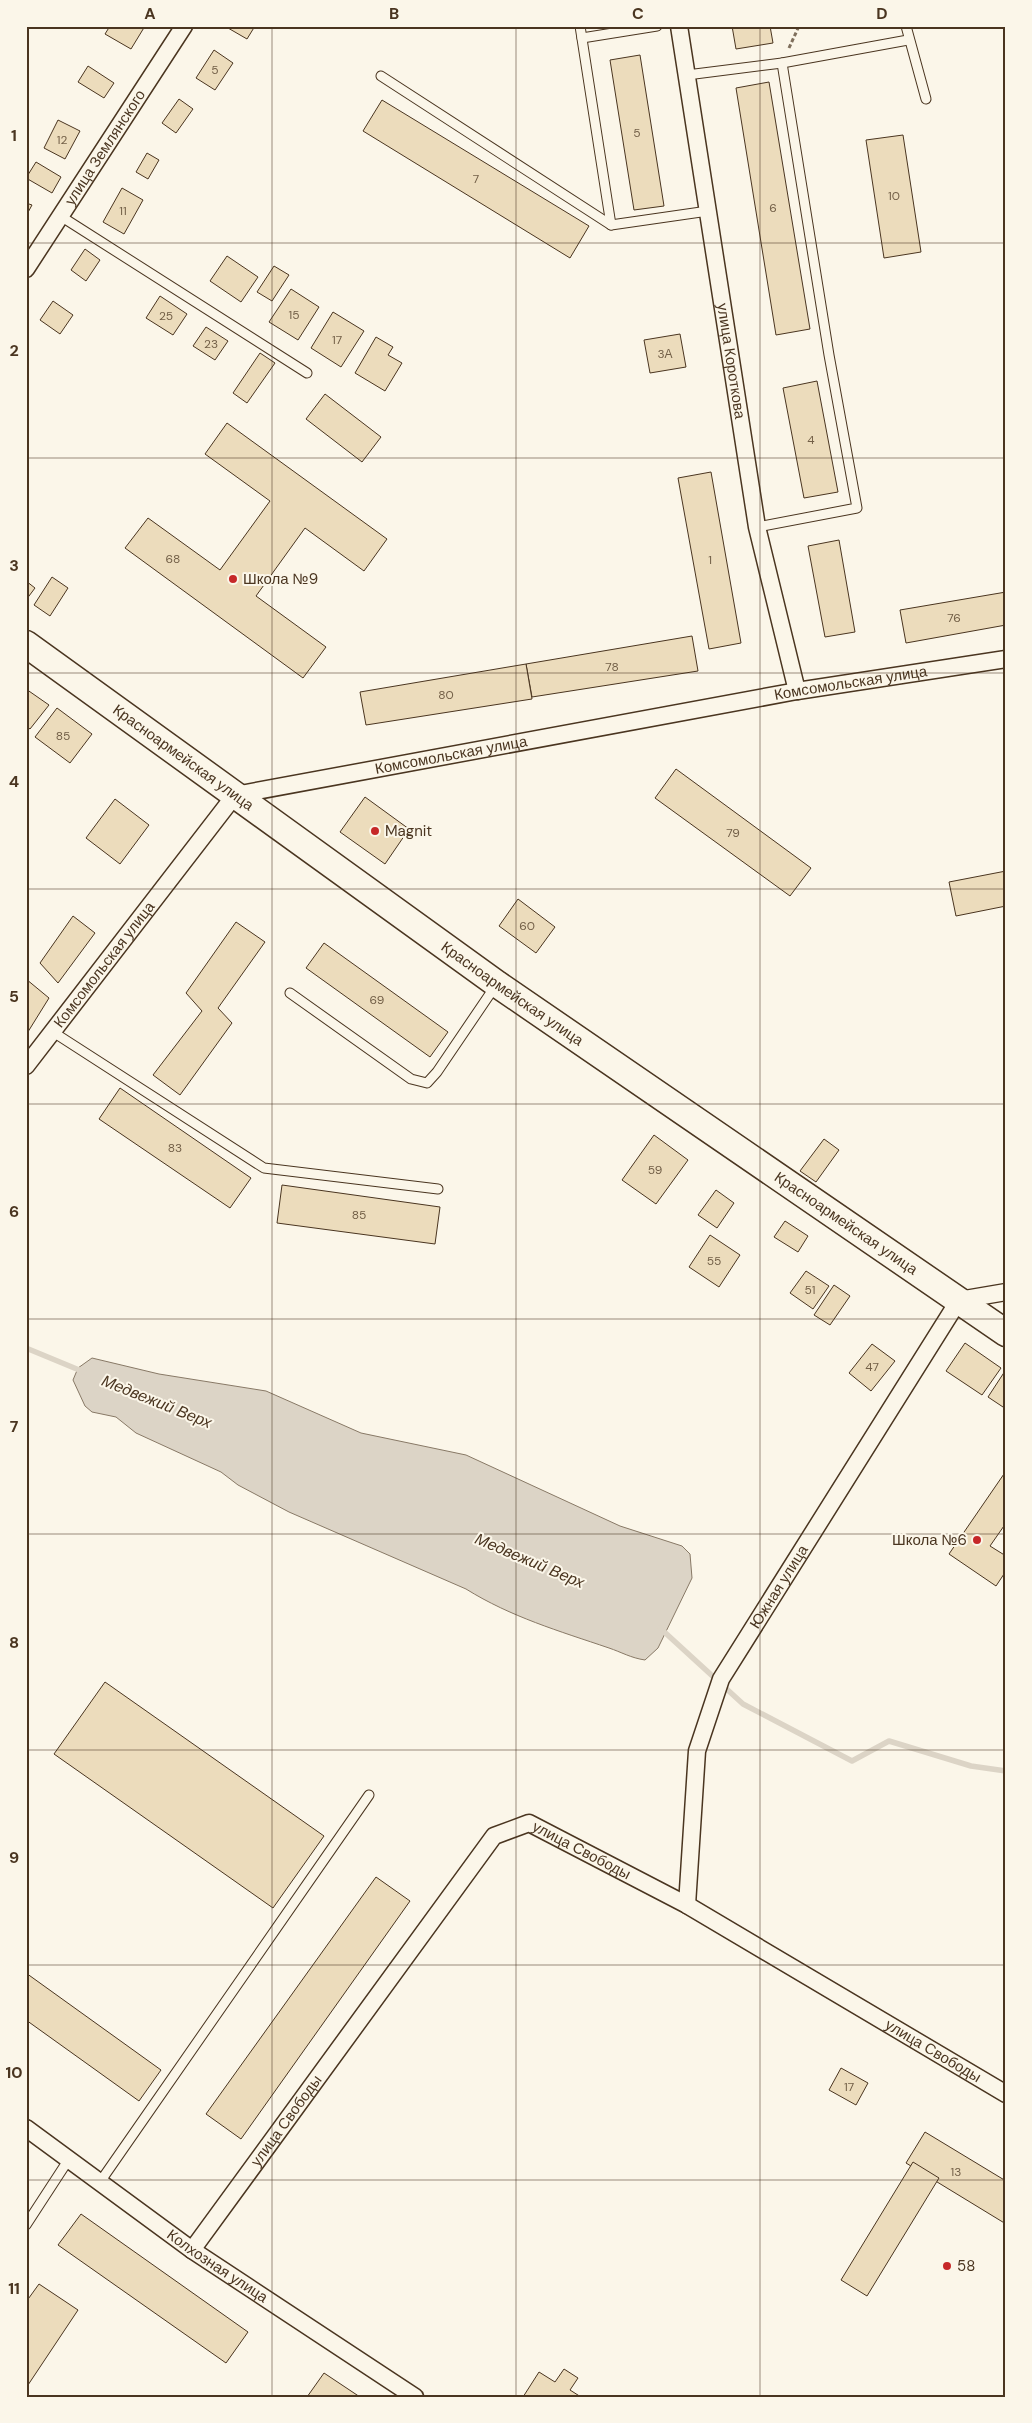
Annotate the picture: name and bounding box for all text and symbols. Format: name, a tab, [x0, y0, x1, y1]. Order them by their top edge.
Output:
text: A	[144, 3, 156, 24]
text: B	[389, 3, 399, 24]
text: C	[632, 3, 644, 24]
text: D	[876, 3, 888, 24]
house number: 5	[211, 62, 219, 78]
street label: улица Землянского	[60, 86, 150, 209]
text: 1	[11, 125, 17, 146]
house number: 5	[633, 125, 641, 141]
house number: 12	[57, 132, 67, 148]
house number: 7	[473, 171, 479, 187]
house number: 10	[888, 188, 900, 204]
house number: 6	[769, 200, 777, 216]
house number: 11	[119, 203, 127, 219]
street label: улица Короткова	[712, 302, 750, 421]
house number: 15	[288, 307, 300, 323]
house number: 25	[159, 308, 173, 324]
house number: 17	[332, 332, 342, 348]
house number: 23	[204, 336, 218, 352]
text: 2	[9, 340, 19, 361]
house number: 3А	[657, 346, 673, 362]
house number: 4	[807, 432, 815, 448]
house number: 68	[166, 551, 180, 567]
house number: 1	[708, 552, 712, 568]
text: 3	[9, 555, 19, 576]
place label: Школа №9	[243, 569, 318, 589]
marker: Школа №9	[227, 573, 239, 585]
house number: 76	[947, 610, 961, 626]
house number: 78	[605, 659, 619, 675]
street label: Комсомольская улица	[773, 661, 929, 705]
house number: 80	[438, 687, 454, 703]
street label: Красноармейская улица	[109, 700, 258, 816]
house number: 85	[56, 728, 70, 744]
street label: Комсомольская улица	[373, 731, 530, 779]
text: 4	[9, 771, 19, 792]
place label: Magnit	[385, 821, 432, 841]
marker: Magnit	[369, 825, 381, 837]
house number: 79	[726, 825, 740, 841]
street label: Комсомольская улица	[49, 897, 160, 1032]
house number: 60	[519, 918, 535, 934]
street label: Красноармейская улица	[437, 937, 588, 1051]
text: 5	[9, 986, 19, 1007]
house number: 69	[370, 992, 384, 1008]
house number: 83	[168, 1140, 182, 1156]
house number: 59	[648, 1162, 662, 1178]
street label: Красноармейская улица	[770, 1167, 922, 1280]
text: 6	[9, 1201, 19, 1222]
house number: 85	[352, 1207, 366, 1223]
house number: 55	[707, 1253, 721, 1269]
house number: 51	[804, 1282, 816, 1298]
house number: 47	[865, 1359, 879, 1375]
water label: Медвежий Верх	[99, 1370, 216, 1433]
text: 7	[10, 1416, 19, 1437]
water label: Медвежий Верх	[472, 1528, 589, 1593]
place label: Школа №6	[892, 1530, 967, 1550]
marker: Школа №6	[971, 1534, 983, 1546]
street label: Южная улица	[745, 1541, 813, 1633]
text: 8	[9, 1632, 19, 1653]
street label: улица Свободы	[529, 1816, 634, 1884]
text: 9	[9, 1847, 19, 1868]
street label: улица Свободы	[881, 2015, 985, 2087]
text: 10	[5, 2062, 23, 2083]
street label: улица Свободы	[246, 2071, 326, 2170]
house number: 17	[844, 2079, 854, 2095]
house number: 13	[951, 2164, 961, 2180]
street label: Колхозная улица	[163, 2225, 272, 2308]
place label: 58	[957, 2256, 975, 2276]
marker: 58	[941, 2260, 953, 2272]
text: 11	[8, 2278, 20, 2299]

